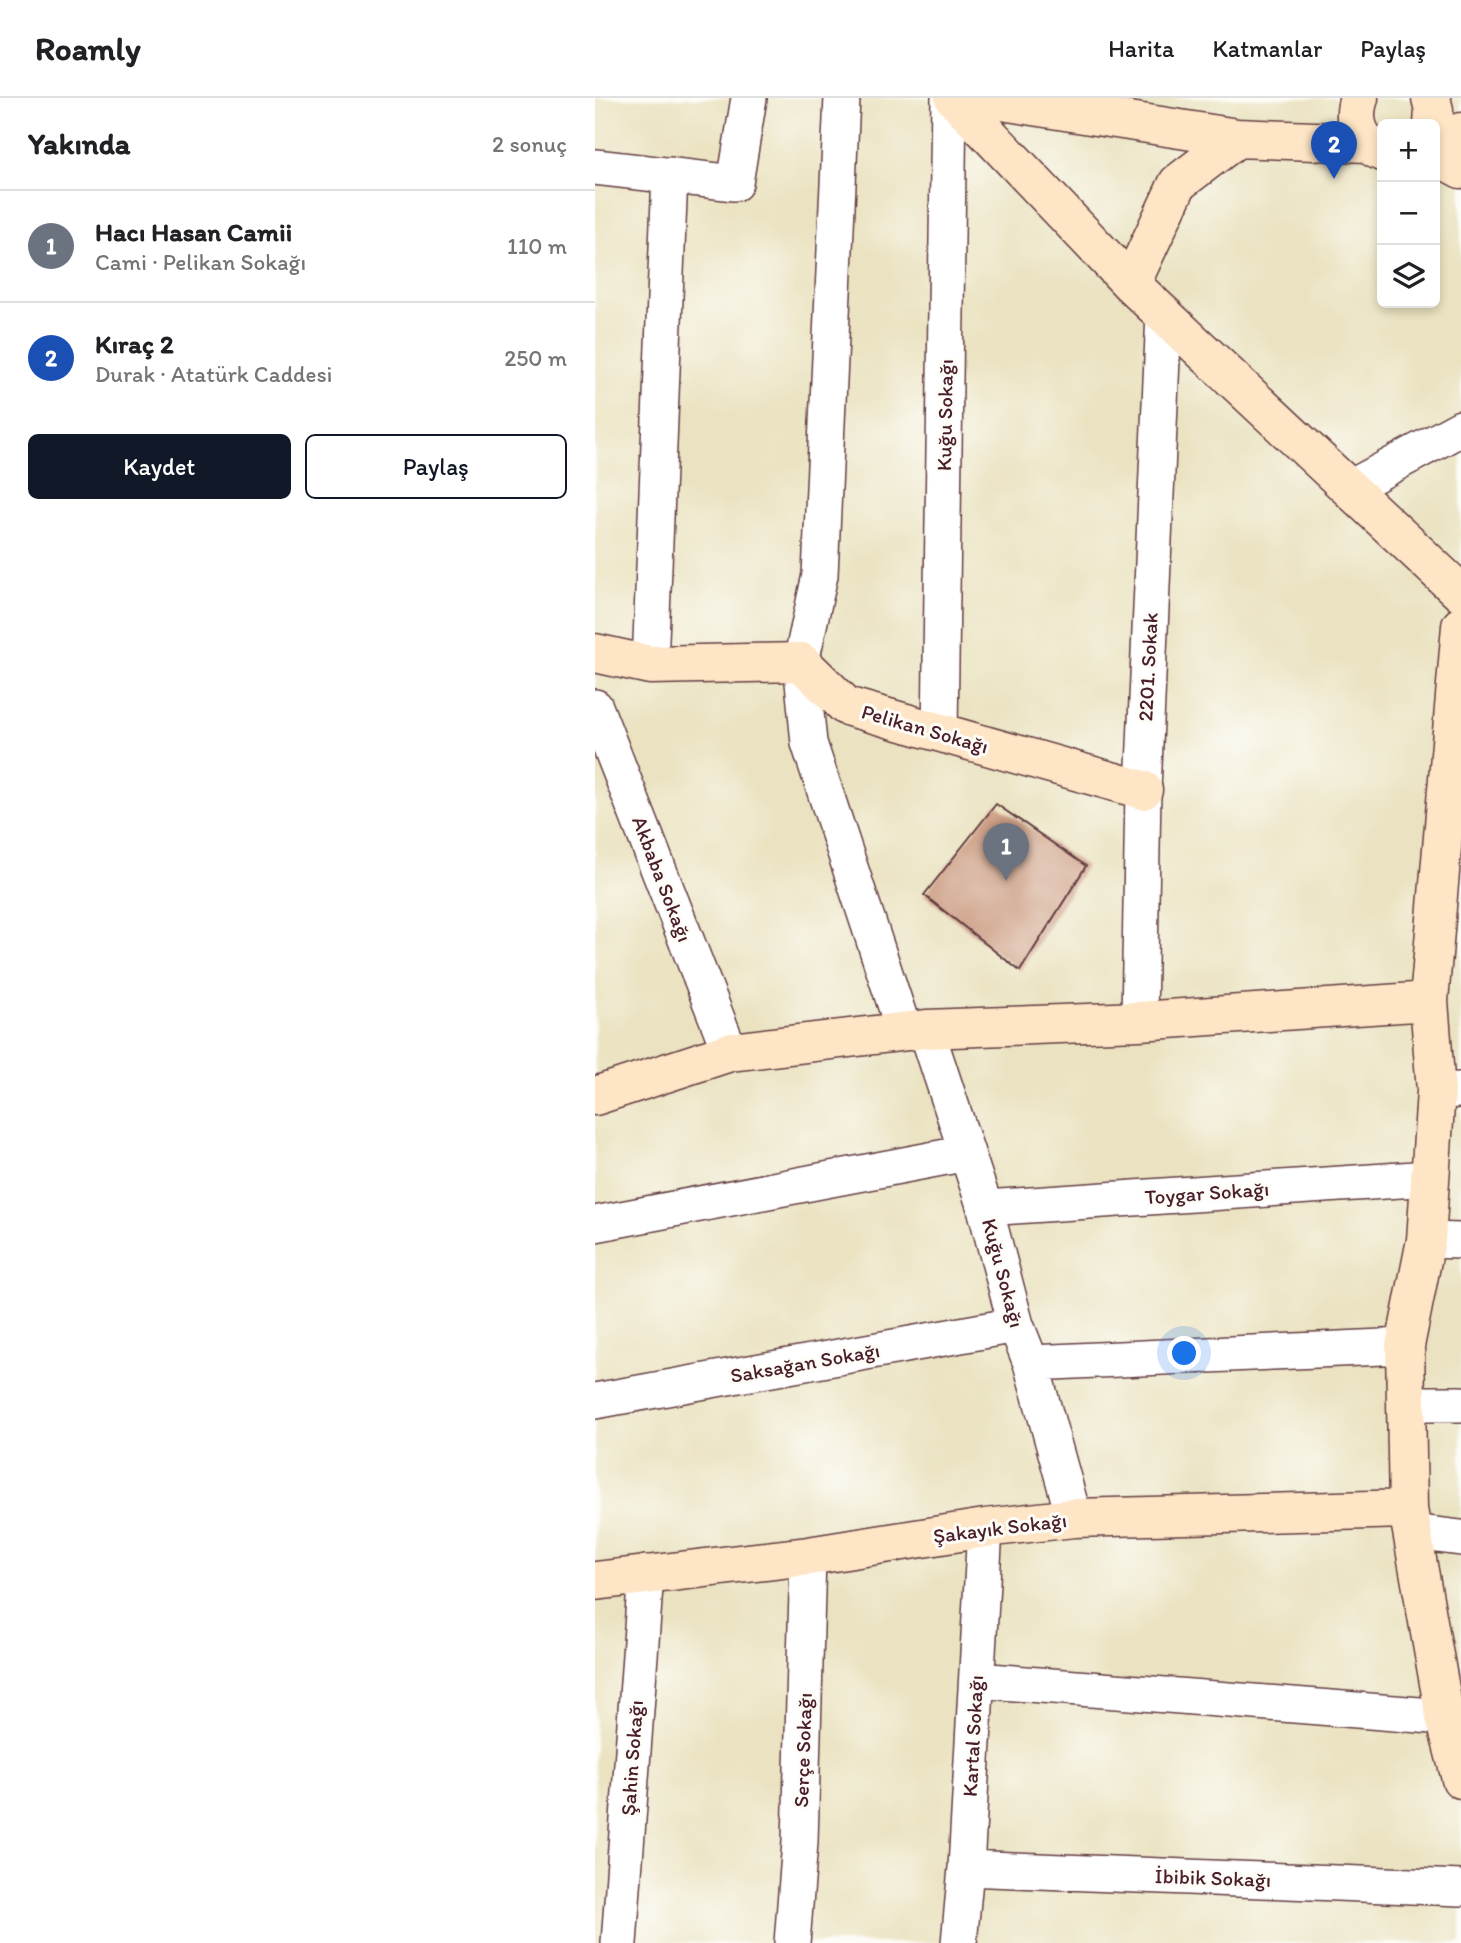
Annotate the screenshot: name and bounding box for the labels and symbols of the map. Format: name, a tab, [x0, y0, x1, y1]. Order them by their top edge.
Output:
pin: 2	[1311, 121, 1357, 179]
street label: Kuğu Sokağı	[931, 359, 958, 471]
street label: 2201. Sokak	[1132, 612, 1163, 722]
street label: Pelikan Sokağı	[859, 698, 991, 759]
street label: Akbaba Sokağı	[627, 812, 698, 945]
pin: 1	[983, 823, 1029, 881]
street label: Toygar Sokağı	[1144, 1176, 1270, 1209]
street label: Kuğu Sokağı	[977, 1215, 1030, 1330]
your location	[1167, 1336, 1201, 1370]
street label: Saksağan Sokağı	[728, 1337, 882, 1388]
street label: Şakayık Sokağı	[932, 1507, 1068, 1548]
street label: Kartal Sokağı	[957, 1674, 988, 1798]
street label: Serçe Sokağı	[788, 1692, 817, 1808]
street label: Şahin Sokağı	[615, 1699, 648, 1817]
street label: İbibik Sokağı	[1154, 1863, 1272, 1892]

